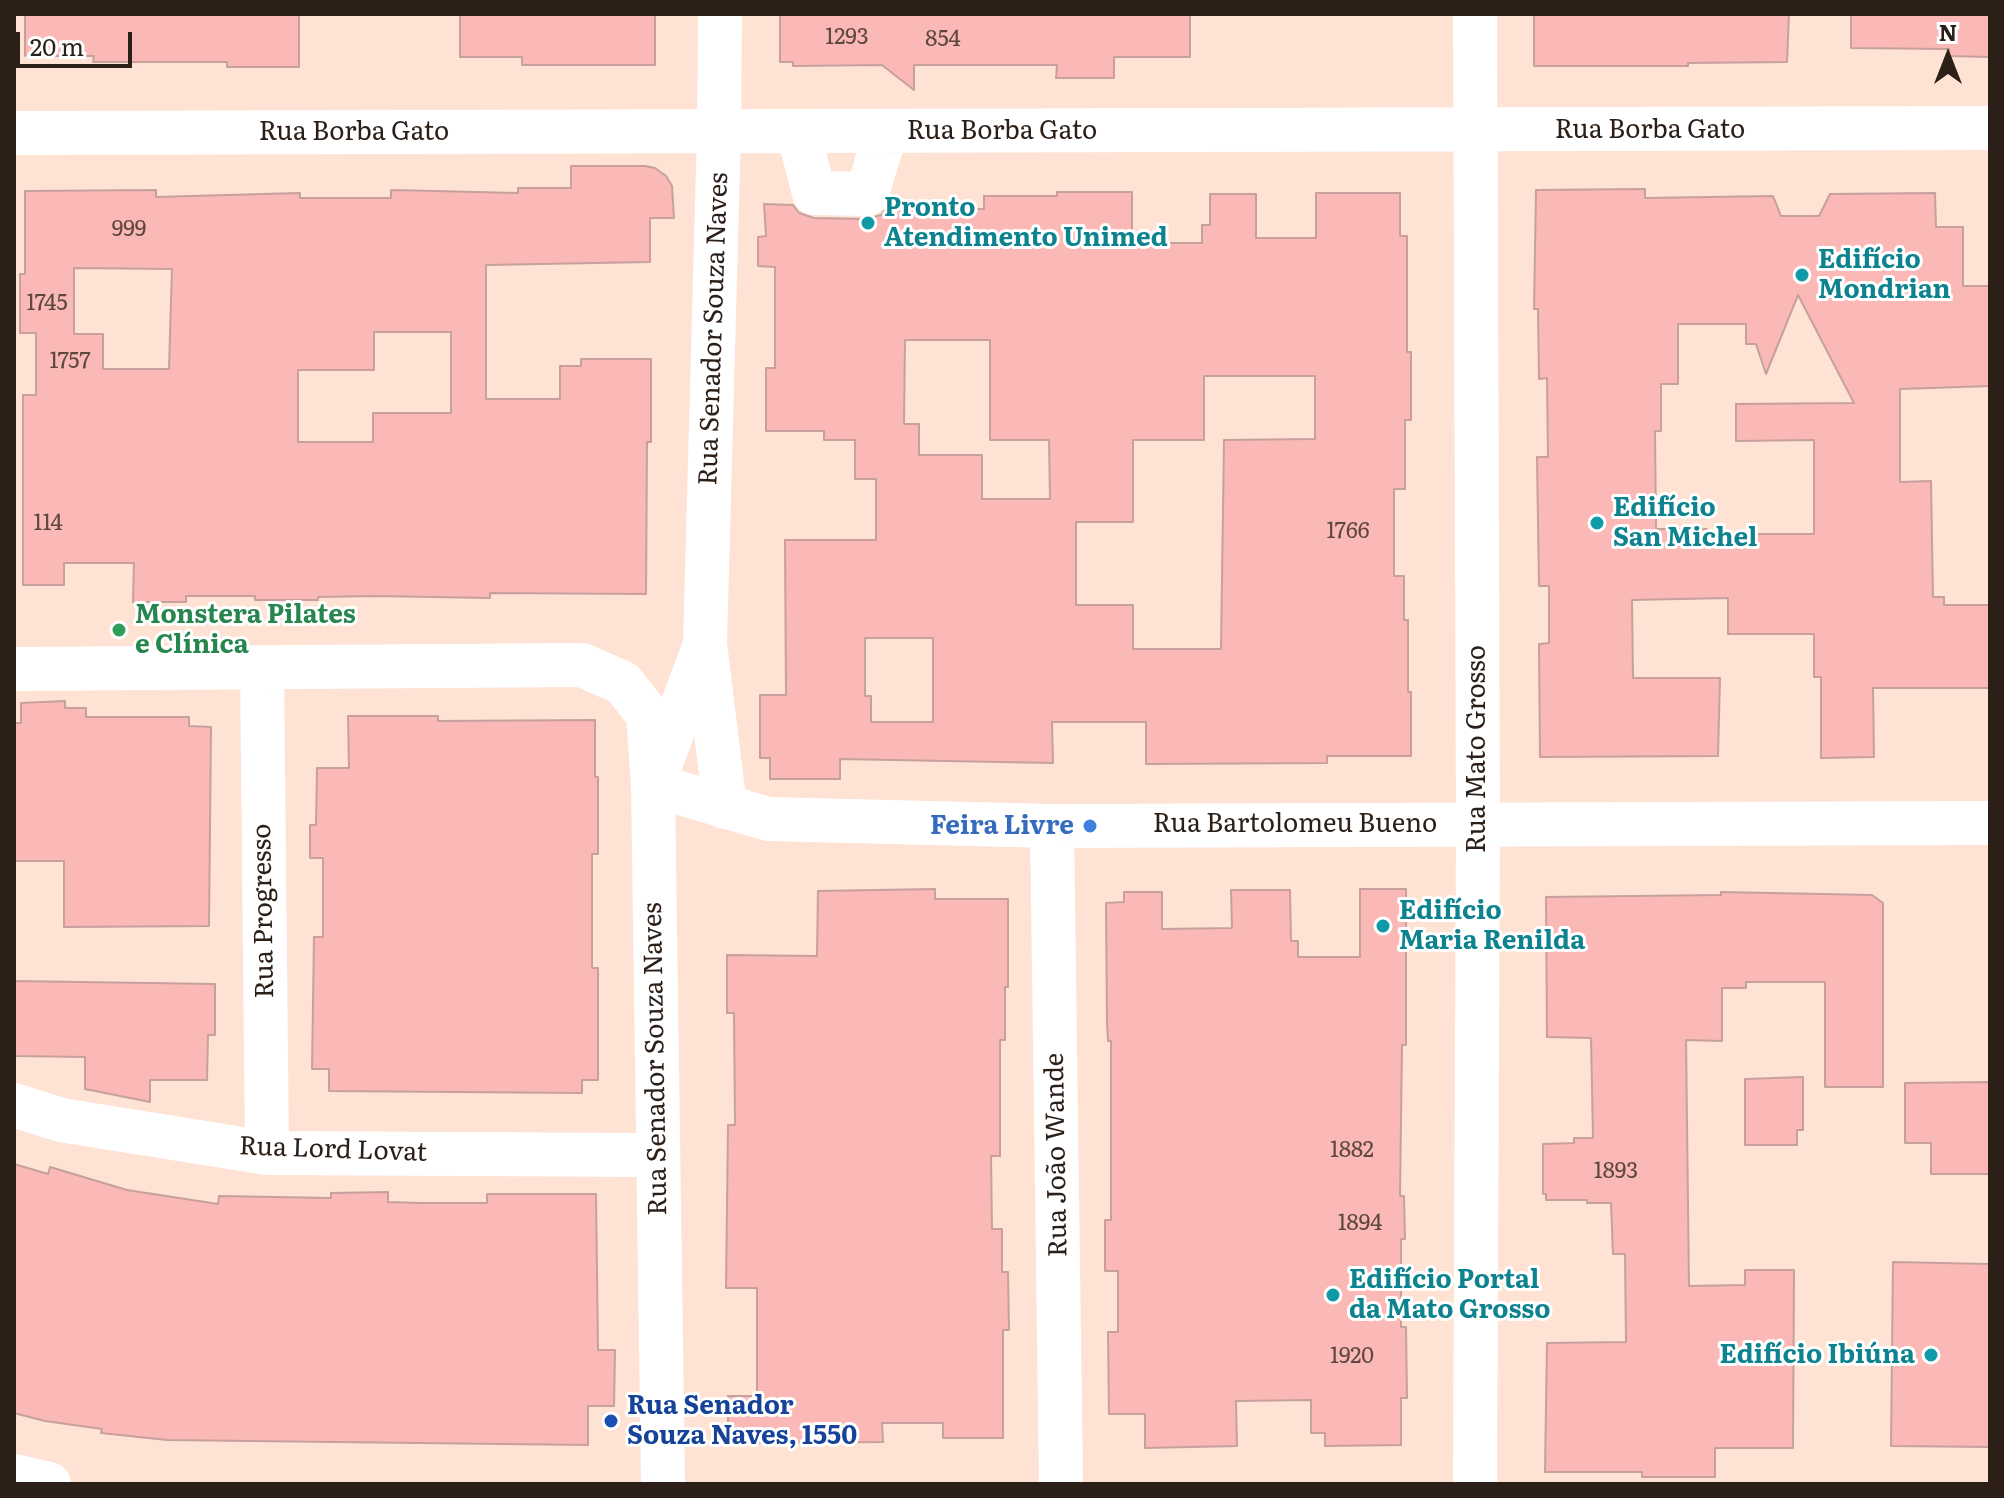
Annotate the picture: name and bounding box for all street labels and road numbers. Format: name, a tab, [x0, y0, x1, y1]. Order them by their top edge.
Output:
street label: Rua Borba Gato	[1555, 114, 1745, 146]
street label: Rua Borba Gato	[907, 115, 1097, 147]
street label: Rua Borba Gato	[259, 116, 449, 148]
street label: Rua Senador Souza Naves	[693, 172, 735, 486]
street label: Rua Mato Grosso	[1461, 645, 1493, 853]
street label: Rua Bartolomeu Bueno	[1153, 808, 1437, 840]
street label: Rua Progresso	[247, 823, 281, 999]
street label: Rua Senador Souza Naves	[638, 902, 674, 1216]
street label: Rua João Wande	[1040, 1053, 1074, 1257]
street label: Rua Lord Lovat	[238, 1131, 428, 1169]

